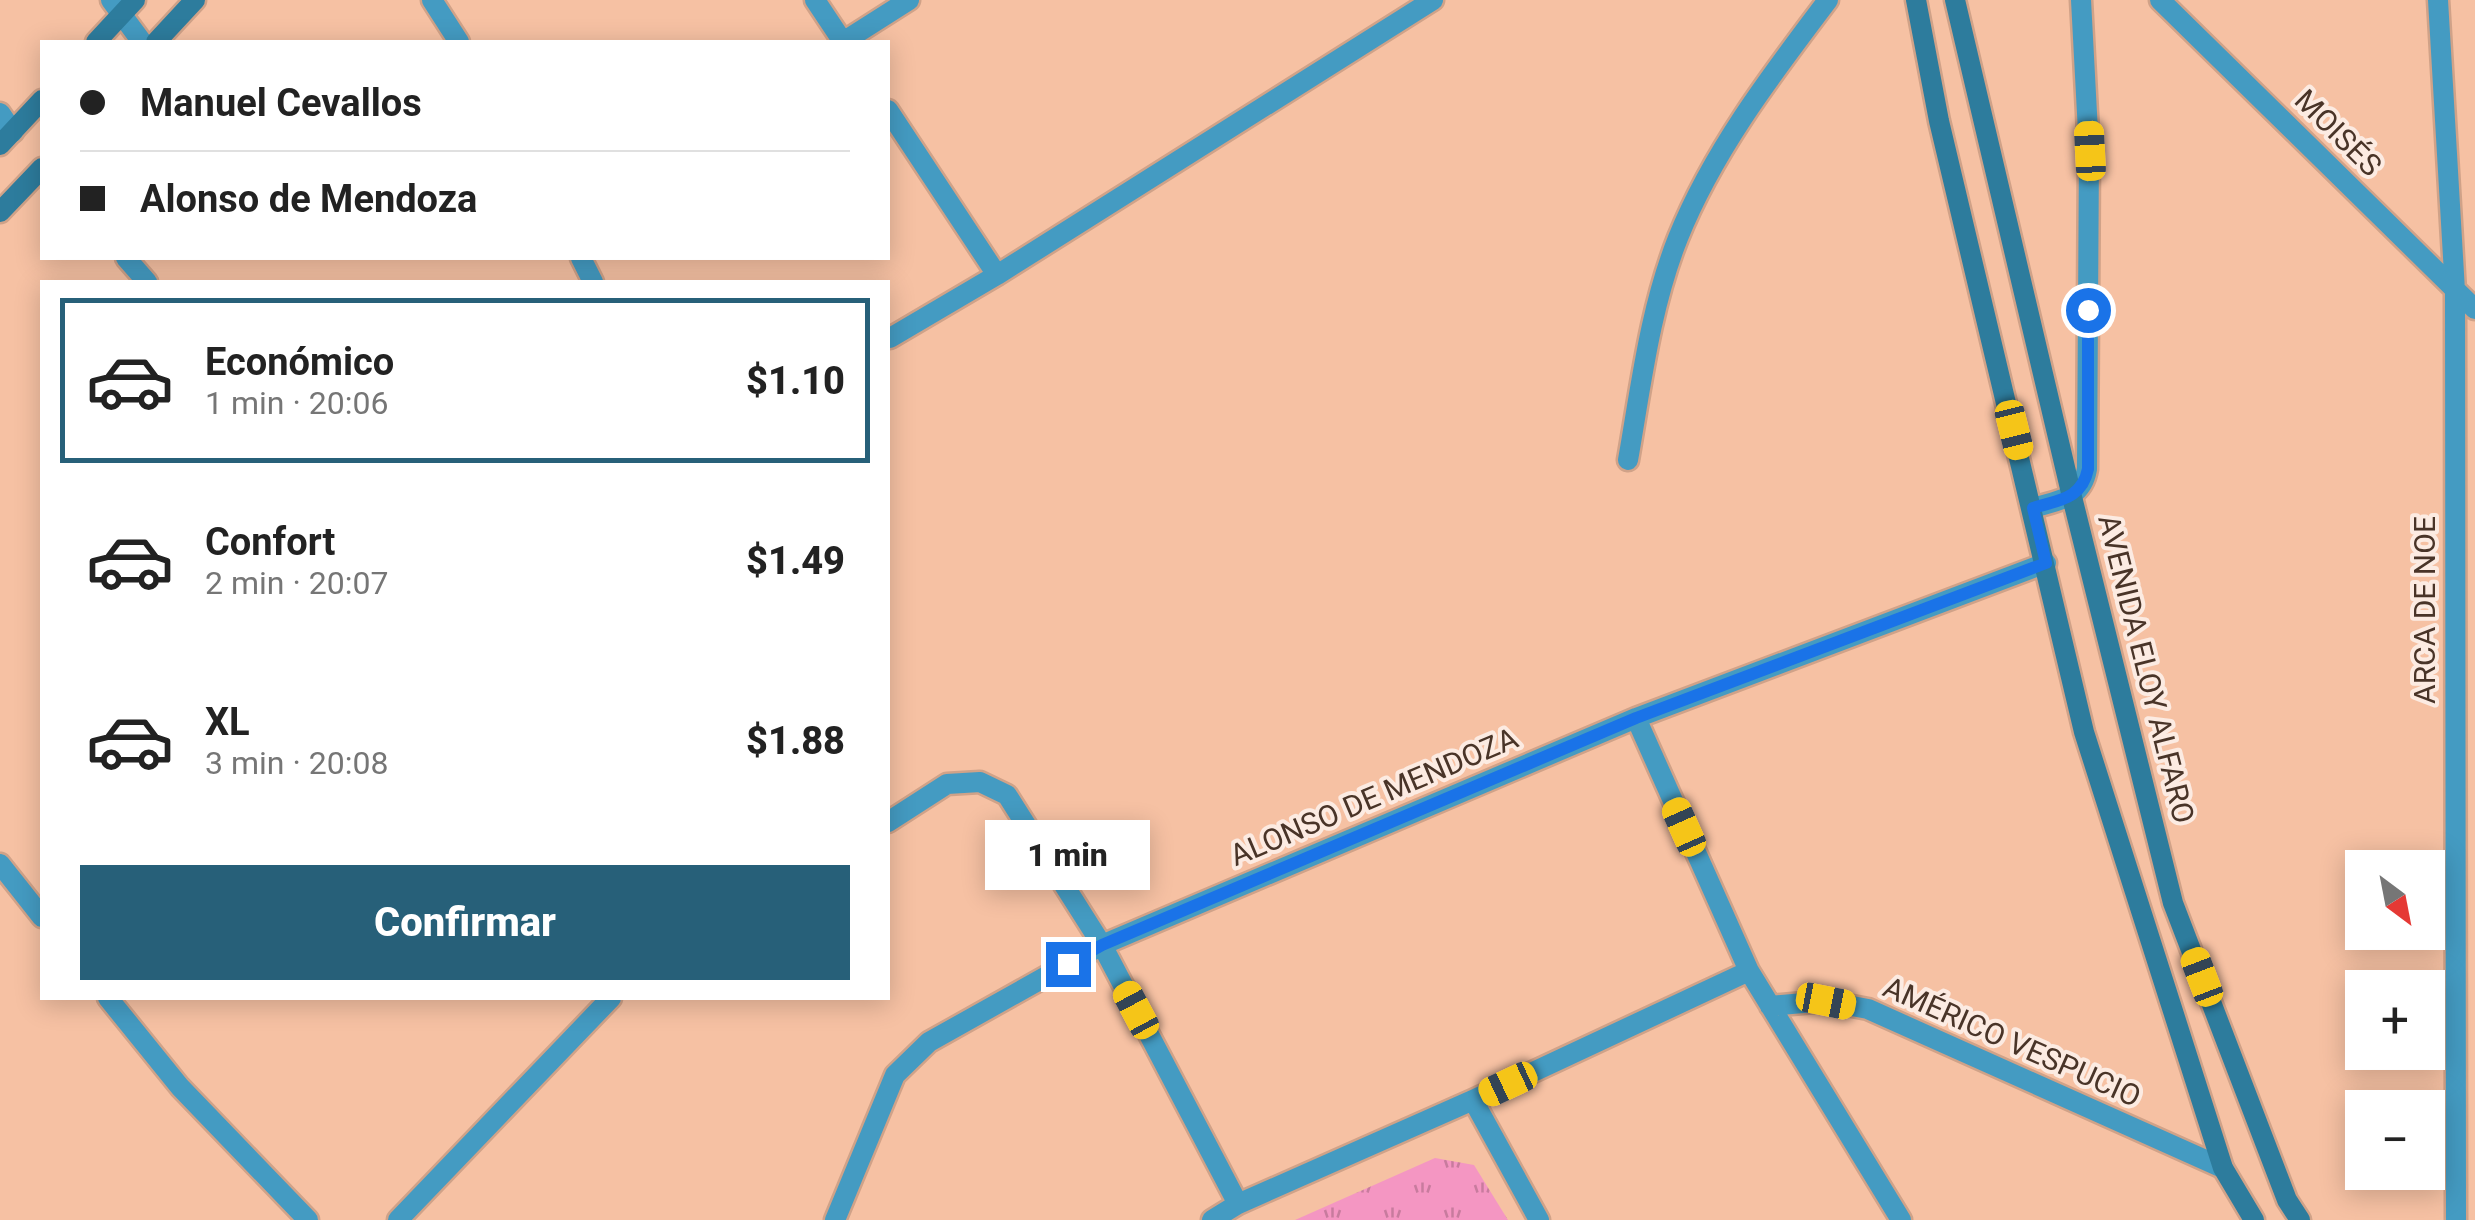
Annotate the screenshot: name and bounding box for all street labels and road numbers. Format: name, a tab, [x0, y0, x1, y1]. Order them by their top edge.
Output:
street label: MOISÉS	[2288, 82, 2389, 183]
street label: AVENIDA ELOY ALFARO	[2091, 511, 2202, 827]
street label: ARCA DE NOE	[2407, 516, 2442, 704]
street label: ALONSO DE MENDOZA	[1225, 720, 1523, 873]
street label: AMÉRICO VESPUCIO	[1878, 969, 2146, 1114]

